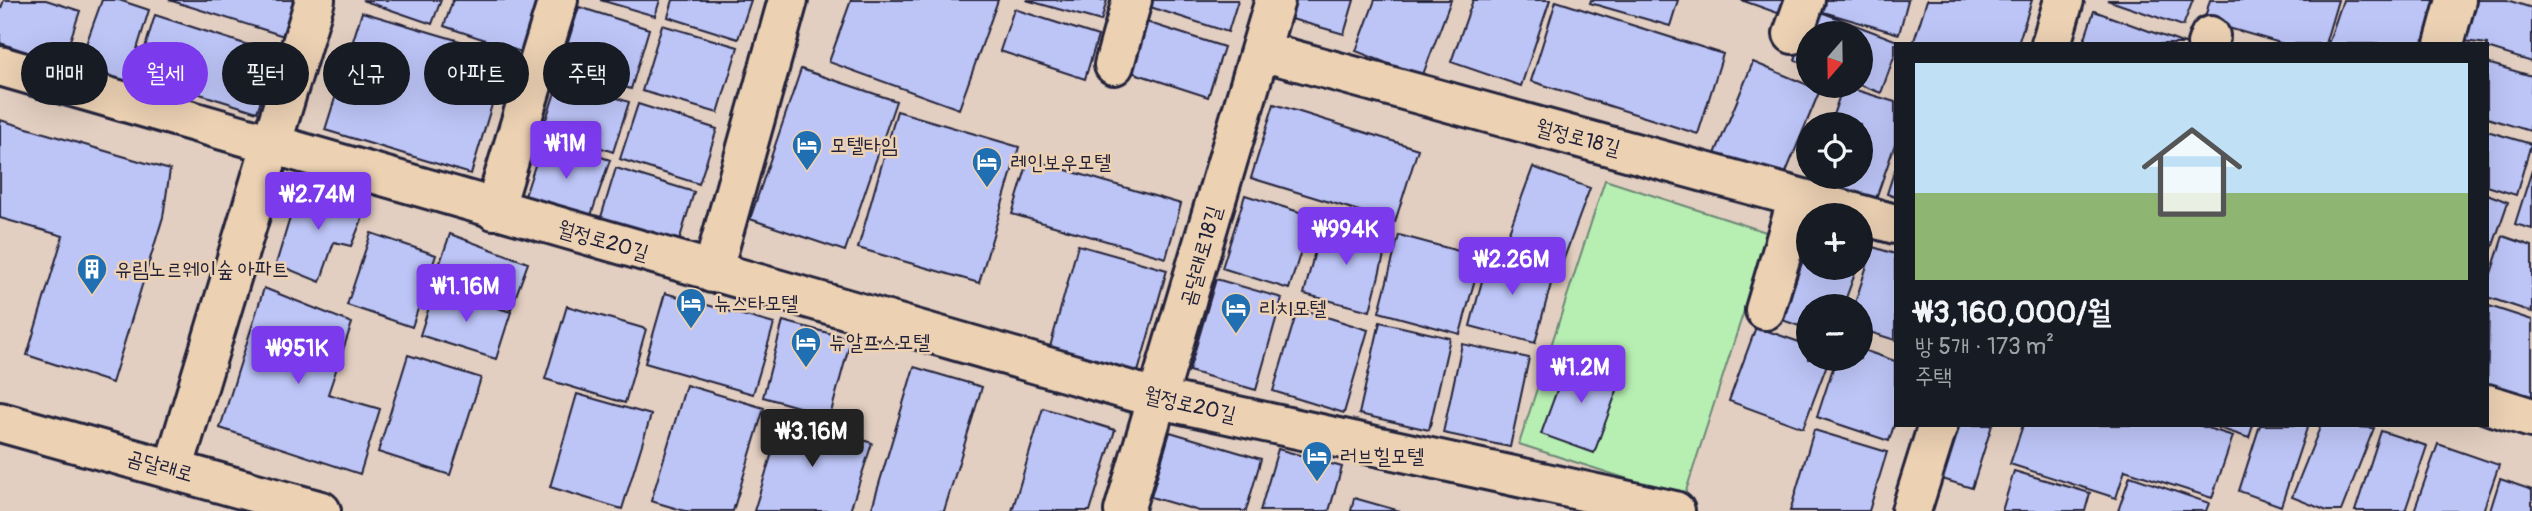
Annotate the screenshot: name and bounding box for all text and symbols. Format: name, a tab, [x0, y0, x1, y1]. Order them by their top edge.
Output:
north arrow	[1796, 21, 1872, 98]
map controls	[1796, 21, 1873, 371]
chip: 매매	[21, 42, 108, 105]
chip: 월세	[122, 42, 208, 105]
chip: 필터	[222, 42, 309, 105]
chip: 신규	[323, 42, 410, 105]
chip: 아파트	[424, 42, 529, 105]
chip: 주택	[543, 42, 630, 105]
icon: home	[2129, 109, 2255, 235]
button: locate	[1796, 112, 1873, 189]
street label: 월정로18길	[1533, 114, 1623, 162]
pin: ₩1M	[532, 122, 600, 181]
hotel icon: 모텔타임	[790, 128, 824, 172]
text: ₩1M	[546, 129, 586, 158]
place label: 모텔타임	[830, 132, 898, 159]
hotel icon: 레인보우모텔	[970, 145, 1004, 189]
place label: 레인보우모텔	[1010, 149, 1111, 176]
pin: ₩2.74M	[261, 173, 375, 232]
text: ₩2.74M	[281, 180, 355, 209]
street label: 곰달래로18길	[1174, 203, 1228, 309]
button: +	[1796, 203, 1873, 280]
pin: ₩994K	[1297, 208, 1395, 267]
street label: 월정로20길	[554, 215, 652, 267]
text: ₩994K	[1314, 215, 1378, 244]
pin: ₩2.26M	[1455, 238, 1569, 297]
text: ₩2.26M	[1475, 245, 1549, 274]
building icon: 유림노르웨이숲 아파트	[75, 252, 109, 296]
place label: 유림노르웨이숲 아파트	[115, 256, 289, 283]
pin: ₩1.16M	[409, 264, 523, 324]
text: ₩1.16M	[433, 272, 499, 301]
hotel icon: 뉴스타모텔	[674, 286, 708, 330]
place label: 뉴스타모텔	[714, 290, 799, 317]
hotel icon: 리치모텔	[1219, 291, 1253, 335]
button: −	[1796, 294, 1873, 371]
text: ₩3,160,000/월	[1915, 294, 2111, 331]
place label: 리치모텔	[1259, 295, 1327, 322]
hotel icon: 뉴알프스모텔	[789, 325, 823, 369]
pin: ₩951K	[249, 326, 347, 386]
place label: 뉴알프스모텔	[829, 329, 930, 356]
text: 방 5개 · 173 m²	[1915, 332, 2054, 361]
text: ₩951K	[268, 334, 328, 363]
pin: ₩1.2M	[1532, 346, 1630, 405]
text: ₩1.2M	[1552, 353, 1610, 382]
text: 주택	[1915, 362, 1952, 391]
street label: 월정로20길	[1141, 381, 1239, 429]
pin: ₩3.16M	[755, 410, 869, 469]
text: ₩3.16M	[777, 417, 847, 446]
hotel icon: 러브힐모텔	[1300, 439, 1334, 483]
place label: 러브힐모텔	[1340, 443, 1425, 470]
street label: 곰달래로	[124, 444, 196, 488]

